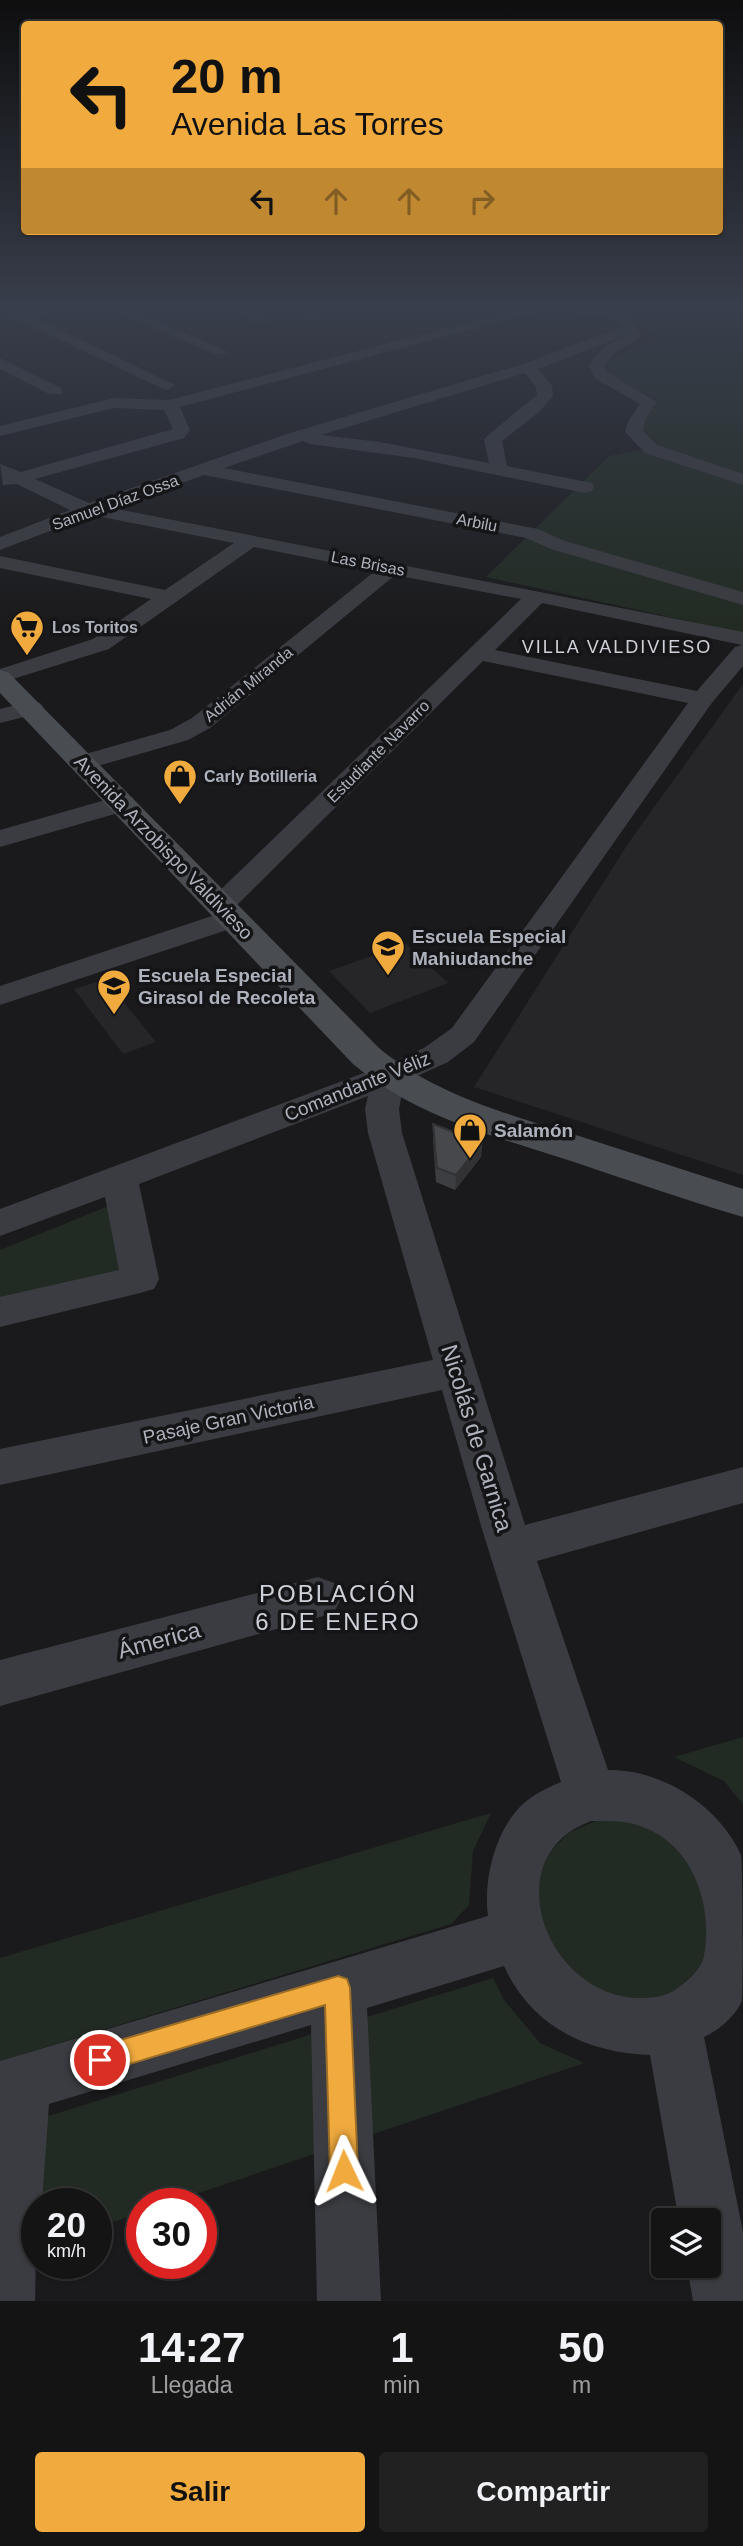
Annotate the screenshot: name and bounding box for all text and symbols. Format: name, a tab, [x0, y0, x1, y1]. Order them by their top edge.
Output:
icon: left	[56, 49, 147, 140]
text: 20 m	[171, 49, 283, 103]
text: Avenida Las Torres	[171, 106, 444, 142]
icon: left	[244, 182, 282, 220]
icon: ahead	[317, 182, 355, 220]
icon: ahead	[390, 182, 428, 220]
icon: right	[463, 182, 501, 220]
street label: Samuel Díaz Ossa	[50, 472, 181, 533]
street label: Arbilu	[455, 510, 499, 535]
street label: Las Brisas	[330, 548, 406, 579]
supermarket icon: Los Toritos	[8, 608, 46, 657]
place label: Los Toritos	[52, 619, 138, 636]
district label: VILLA VALDIVIESO	[522, 637, 712, 657]
street label: Adrián Miranda	[201, 644, 296, 725]
street label: Estudiante Navarro	[324, 697, 433, 806]
street label: Avenida Arzobispo Valdivieso	[70, 751, 257, 944]
shop icon: Carly Botilleria	[161, 757, 199, 806]
place label: Carly Botilleria	[204, 768, 317, 785]
place label: Escuela Especial Mahiudanche	[412, 926, 566, 969]
school or university icon: Escuela Especial Mahiudanche	[369, 928, 407, 977]
place label: Escuela Especial Girasol de Recoleta	[138, 965, 316, 1008]
school or university icon: Escuela Especial Girasol de Recoleta	[95, 967, 133, 1016]
street label: Comandante Véliz	[281, 1048, 433, 1125]
shop icon: Salamón	[451, 1111, 489, 1160]
place label: Salamón	[494, 1120, 573, 1141]
street label: Nicolás de Garnica	[436, 1341, 518, 1535]
street label: Pasaje Gran Victoria	[141, 1391, 316, 1448]
district label: POBLACIÓN 6 DE ENERO	[255, 1580, 421, 1635]
street label: Ámerica	[115, 1616, 203, 1663]
pin	[70, 2030, 130, 2090]
icon: arrive	[81, 2041, 119, 2079]
position arrow	[307, 2134, 381, 2208]
speed limit sign: 30	[126, 2188, 217, 2279]
text: 20	[47, 2205, 86, 2244]
map controls	[651, 2208, 721, 2278]
button: layers	[651, 2208, 721, 2278]
text: km/h	[47, 2241, 86, 2261]
text: 14:27	[138, 2324, 245, 2371]
text: 1	[390, 2324, 414, 2371]
text: 50	[558, 2324, 605, 2371]
text: Llegada	[151, 2372, 233, 2398]
text: min	[383, 2372, 420, 2398]
text: m	[572, 2372, 591, 2398]
button: Salir	[35, 2452, 365, 2532]
button: Compartir	[379, 2452, 708, 2532]

